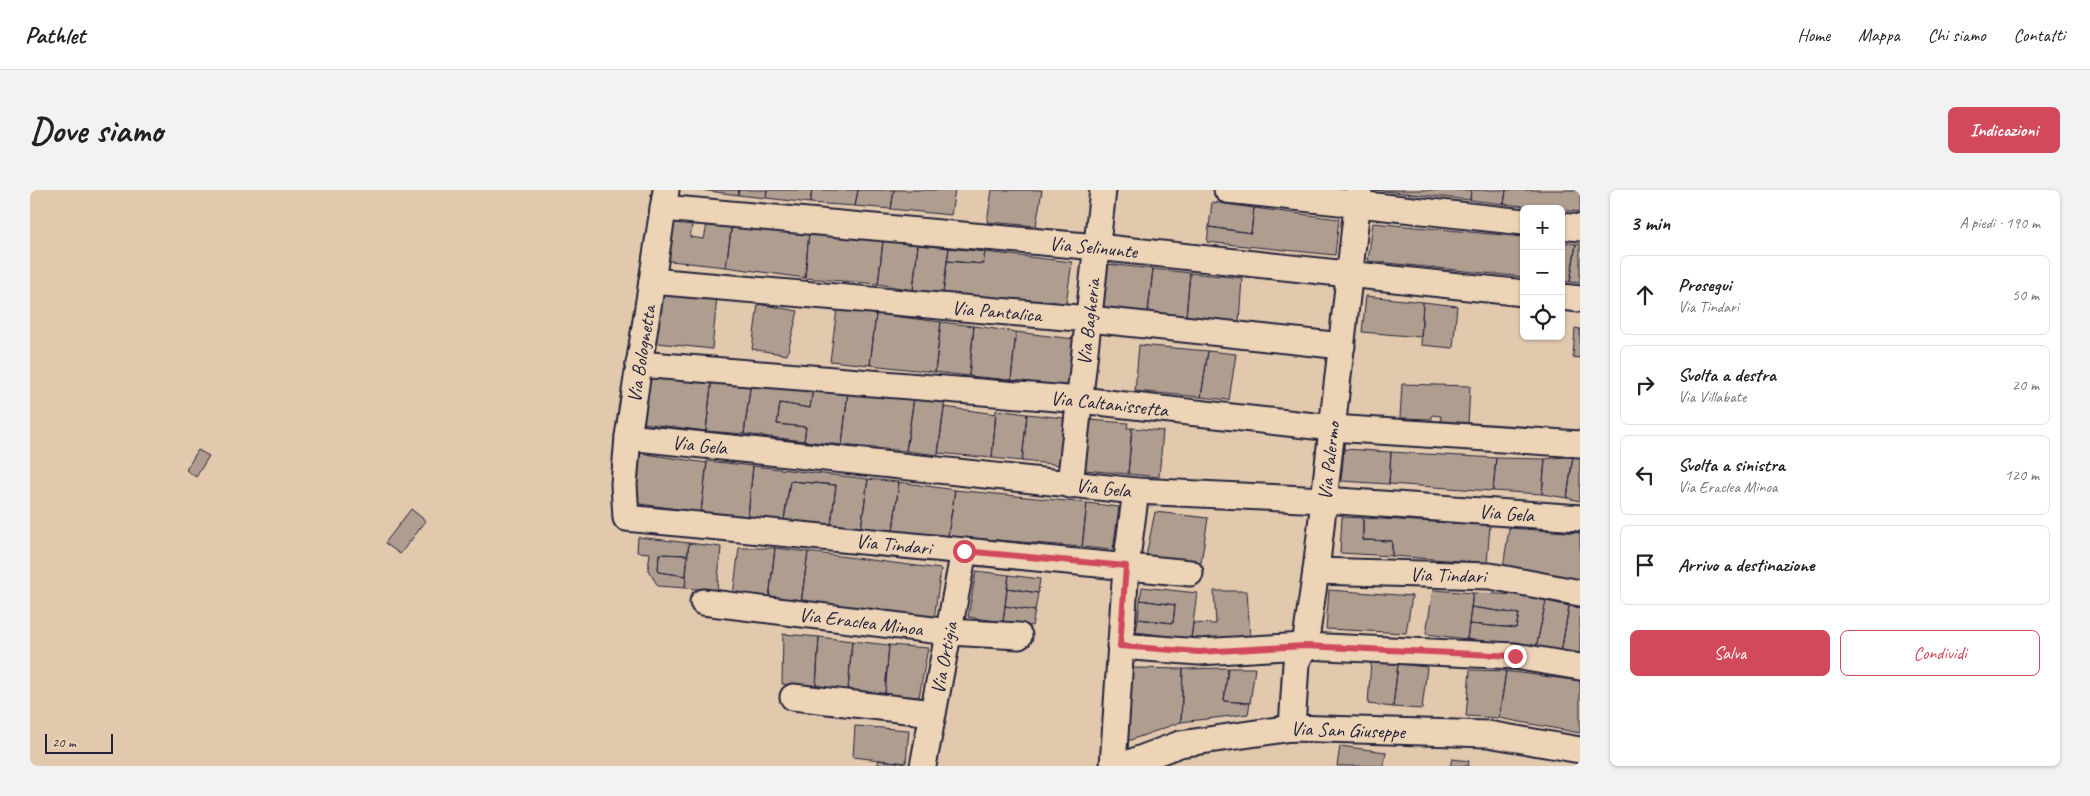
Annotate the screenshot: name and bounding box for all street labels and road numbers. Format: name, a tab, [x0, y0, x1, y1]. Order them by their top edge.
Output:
street label: Via Selinunte	[1048, 231, 1140, 264]
street label: Via Bagheria	[1071, 276, 1106, 367]
street label: Via Pantalica	[951, 295, 1044, 328]
street label: Via Bolognetta	[621, 302, 662, 405]
street label: Via Caltanissetta	[1050, 386, 1171, 423]
street label: Via Palermo	[1312, 419, 1346, 501]
street label: Via Gela	[671, 430, 729, 461]
street label: Via Gela	[1075, 473, 1133, 503]
street label: Via Gela	[1478, 499, 1536, 528]
street label: Via Tindari	[855, 528, 935, 561]
street label: Via Tindari	[1410, 562, 1488, 589]
street label: Via Eraclea Minoa	[797, 602, 926, 642]
street label: Via Ortigia	[925, 618, 964, 696]
street label: Via San Giuseppe	[1290, 716, 1407, 744]

